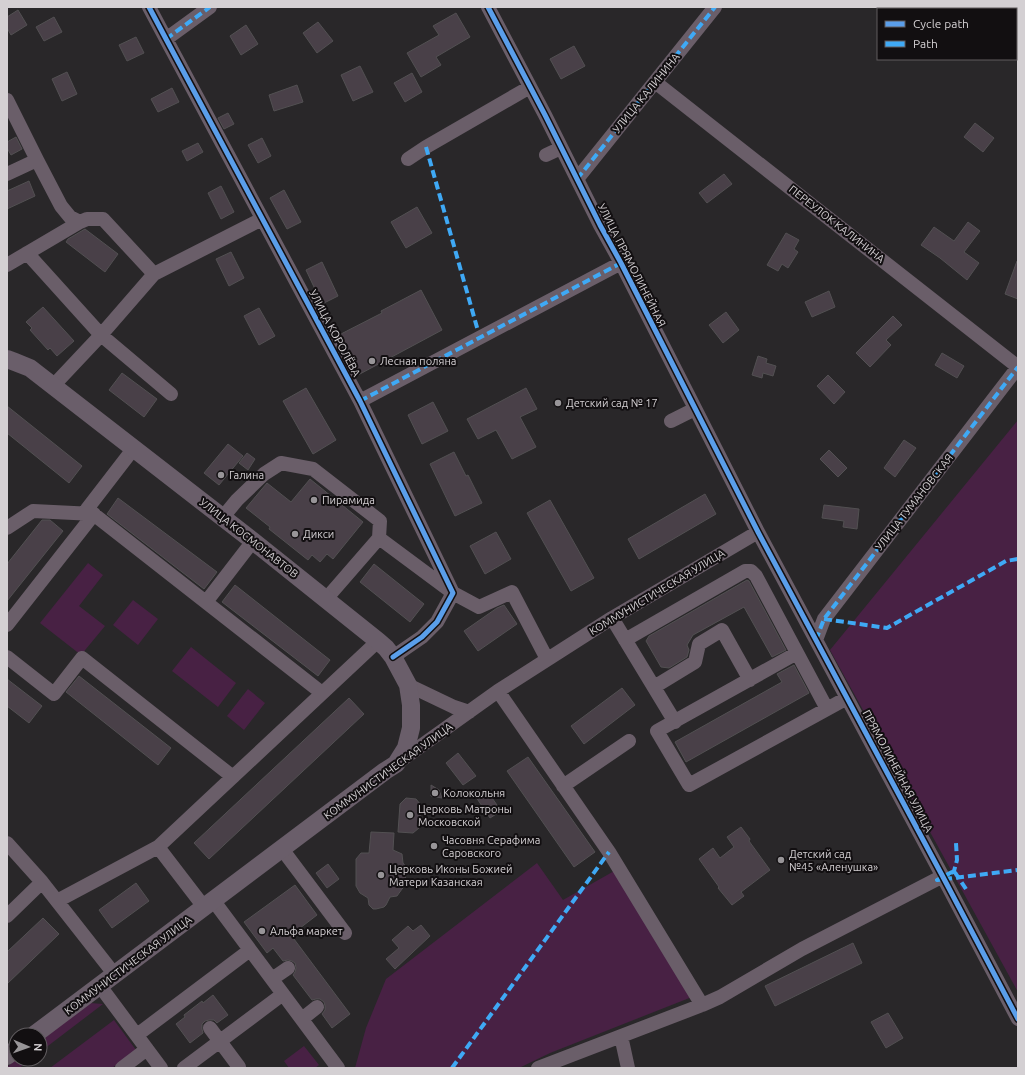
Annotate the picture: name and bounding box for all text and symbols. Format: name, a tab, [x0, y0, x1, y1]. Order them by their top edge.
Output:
legend	[877, 8, 1017, 60]
text: Cycle path	[913, 17, 969, 30]
text: Path	[913, 37, 938, 50]
street label: УЛИЦА КАЛИНИНА	[610, 50, 682, 135]
street label: ПЕРЕУЛОК КАЛИНИНА	[787, 183, 888, 266]
street label: УЛИЦА ПРЯМОЛИНЕЙНАЯ	[596, 201, 668, 329]
street label: УЛИЦА КОРОЛЁВА	[307, 288, 363, 379]
place label: Лесная поляна	[380, 355, 457, 367]
marker: Лесная поляна	[367, 356, 377, 366]
place label: Детский сад № 17	[566, 397, 658, 409]
marker: Детский сад № 17	[553, 398, 563, 408]
street label: УЛИЦА ТУМАНОВСКАЯ	[873, 451, 955, 553]
place label: Галина	[229, 469, 264, 481]
marker: Галина	[216, 470, 226, 480]
place label: Пирамида	[322, 494, 375, 506]
marker: Пирамида	[309, 495, 319, 505]
street label: УЛИЦА КОСМОНАВТОВ	[197, 496, 301, 580]
place label: Дикси	[303, 528, 334, 540]
marker: Дикси	[290, 529, 300, 539]
street label: КОММУНИСТИЧЕСКАЯ УЛИЦА	[587, 546, 728, 637]
street label: ПРЯМОЛИНЕЙНАЯ УЛИЦА	[861, 708, 936, 835]
street label: КОММУНИСТИЧЕСКАЯ УЛИЦА	[321, 720, 455, 822]
place label: Колокольня	[443, 787, 505, 799]
marker: Колокольня	[430, 788, 440, 798]
place label: Церковь Матроны Московской	[418, 803, 512, 828]
marker: Церковь Матроны Московской	[405, 810, 415, 820]
place label: Часовня Серафима Саровского	[442, 834, 540, 859]
marker: Часовня Серафима Саровского	[429, 841, 439, 851]
place label: Детский сад №45 «Аленушка»	[789, 848, 878, 873]
marker: Детский сад №45 «Аленушка»	[776, 855, 786, 865]
place label: Церковь Иконы Божией Матери Казанская	[389, 863, 513, 888]
marker: Церковь Иконы Божией Матери Казанская	[376, 870, 386, 880]
street label: КОММУНИСТИЧЕСКАЯ УЛИЦА	[62, 913, 195, 1017]
place label: Альфа маркет	[270, 925, 343, 937]
marker: Альфа маркет	[257, 926, 267, 936]
north arrow	[8, 1027, 48, 1067]
text: N	[32, 1043, 44, 1052]

